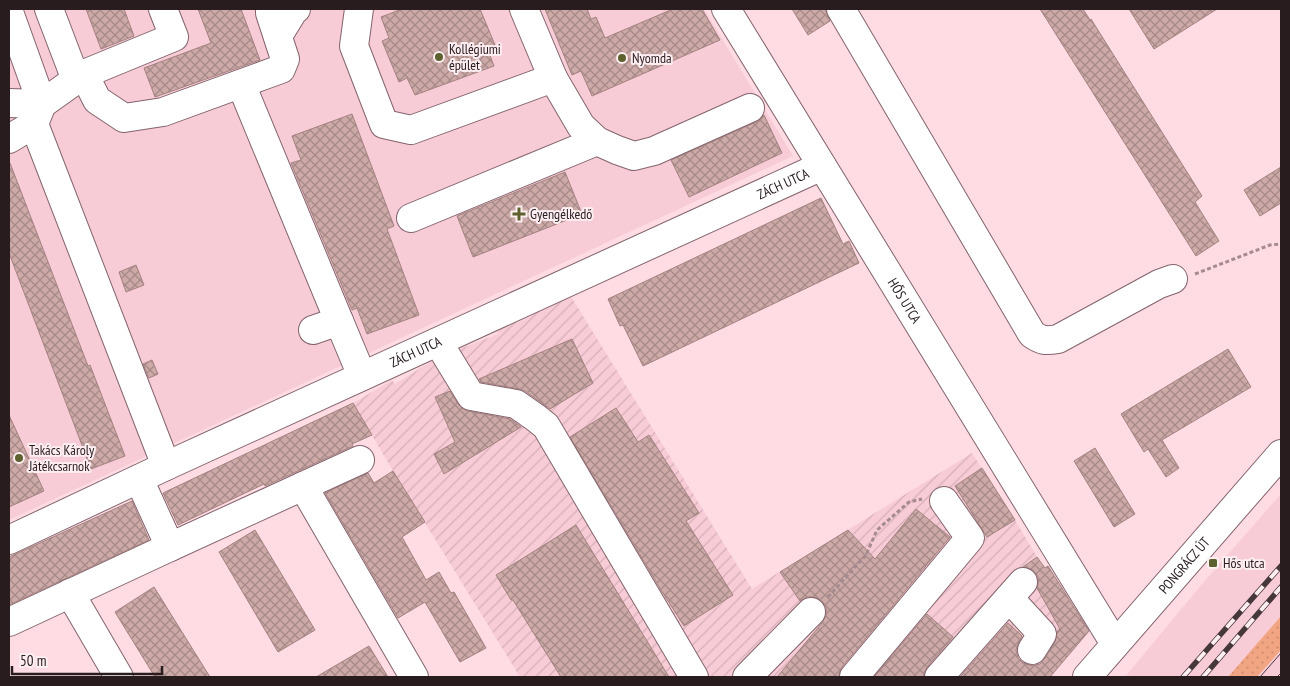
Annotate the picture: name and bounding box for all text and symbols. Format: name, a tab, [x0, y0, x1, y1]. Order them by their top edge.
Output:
place label: Kollégiumi épület	[449, 40, 501, 74]
place label: Nyomda	[632, 49, 672, 67]
marker: Kollégiumi épület	[433, 51, 445, 63]
marker: Nyomda	[616, 52, 628, 64]
street label: ZÁCH UTCA	[754, 164, 812, 203]
place label: Gyengélkedő	[530, 205, 592, 223]
marker: Gyengélkedő	[512, 207, 526, 221]
street label: HŐS UTCA	[884, 275, 926, 327]
street label: ZÁCH UTCA	[387, 332, 445, 371]
place label: Takács Károly Játékcsarnok	[28, 441, 95, 475]
marker: Takács Károly Játékcsarnok	[13, 452, 25, 464]
street label: PONGRÁCZ ÚT	[1155, 533, 1214, 597]
place label: Hős utca	[1223, 554, 1265, 572]
marker: Hős utca	[1207, 557, 1219, 569]
scale bar	[12, 644, 162, 676]
text: 50 m	[20, 651, 46, 670]

